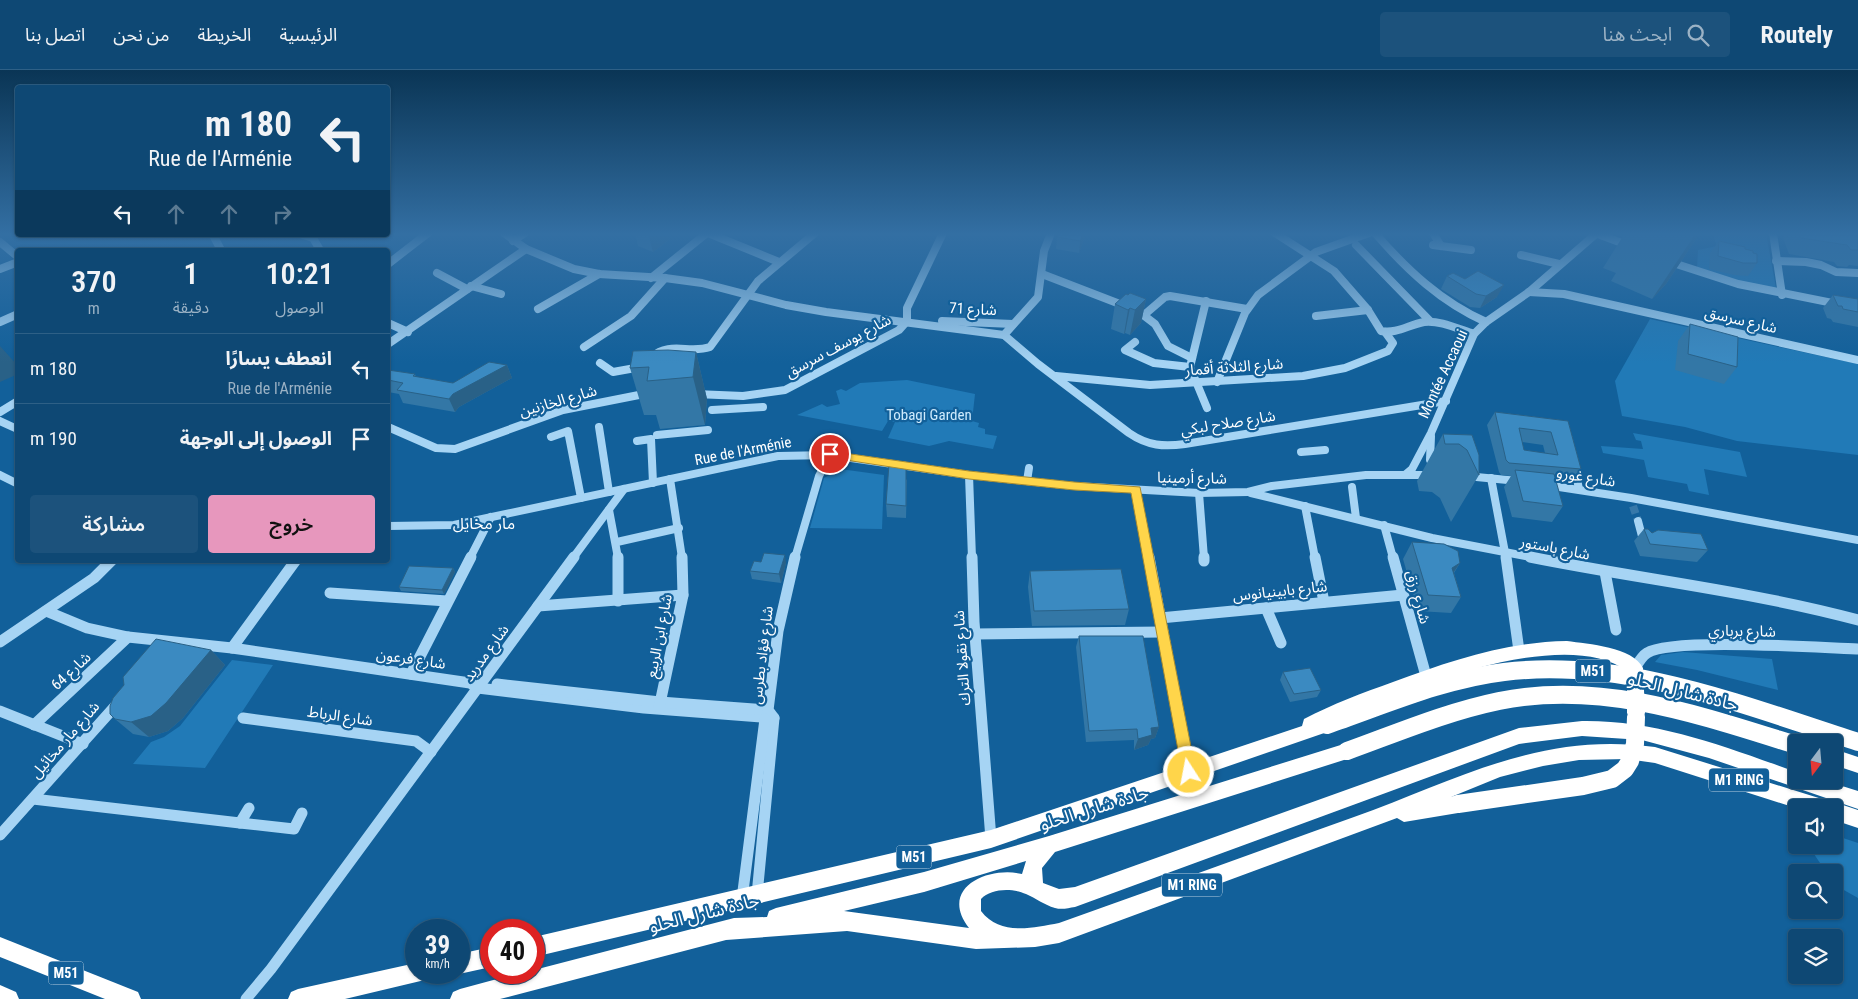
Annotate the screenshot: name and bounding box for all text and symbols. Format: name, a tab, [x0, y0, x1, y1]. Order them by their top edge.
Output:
search box	[1380, 12, 1730, 57]
icon: search	[1684, 21, 1712, 49]
text: Routely	[1760, 21, 1833, 49]
text: ابحث هنا	[1603, 23, 1672, 46]
text: اتصل بنا	[25, 24, 85, 45]
text: من نحن	[113, 24, 169, 45]
text: الخريطة	[197, 24, 251, 45]
text: الرئيسية	[279, 24, 337, 45]
text: 180 m	[205, 104, 292, 145]
icon: left	[310, 105, 375, 170]
text: Rue de l'Arménie	[148, 146, 292, 171]
icon: left	[109, 200, 137, 228]
icon: ahead	[162, 200, 190, 228]
icon: ahead	[215, 200, 243, 228]
icon: right	[268, 200, 296, 228]
text: 1	[183, 256, 199, 291]
text: 10:21	[265, 256, 334, 291]
text: 370	[71, 264, 117, 299]
text: دقيقة	[173, 298, 209, 317]
text: الوصول	[275, 298, 324, 317]
text: m	[88, 299, 100, 318]
street label: شارع 71	[949, 299, 997, 322]
street label: شارع سرسق	[1702, 303, 1779, 340]
street label: شارع يوسف سرسق	[782, 310, 896, 384]
street label: Montée Accaoui	[1415, 327, 1471, 421]
text: انعطف يسارًا	[226, 347, 332, 370]
icon: left	[347, 355, 375, 383]
street label: شارع الثلاثة أقمار	[1183, 355, 1284, 382]
text: 180 m	[30, 357, 77, 380]
text: Rue de l'Arménie	[227, 379, 332, 398]
street label: شارع الخازنين	[517, 381, 600, 424]
park label: Tobagi Garden	[886, 406, 972, 424]
street label: شارع صلاح لبكي	[1179, 407, 1277, 442]
icon: arrive	[347, 425, 375, 453]
text: 190 m	[30, 427, 77, 450]
text: الوصول إلى الوجهة	[180, 427, 332, 450]
street label: Rue de l'Arménie	[693, 433, 793, 469]
pin	[809, 433, 851, 475]
icon: arrive	[816, 440, 844, 468]
street label: شارع غورو	[1555, 463, 1617, 494]
street label: شارع أرمينيا	[1157, 468, 1227, 491]
button: مشاركة	[30, 495, 198, 553]
button: خروج	[208, 495, 375, 553]
district label: مار مخايل	[453, 514, 515, 533]
street label: شارع باستور	[1517, 532, 1592, 567]
street label: شارع رزق	[1399, 568, 1434, 627]
street label: شارع بابينيانوس	[1232, 577, 1329, 608]
street label: شارع ابن الربيع	[642, 592, 679, 680]
street label: شارع فؤاد بطرس	[747, 605, 780, 706]
street label: شارع نقولا الترك	[950, 609, 977, 706]
street label: شارع مدريد	[459, 621, 515, 687]
street label: شارع برباري	[1708, 621, 1776, 644]
street label: شارع فرعون	[375, 645, 447, 676]
street label: شارع 64	[47, 648, 97, 696]
road number: M51	[1576, 660, 1610, 682]
street label: جادة شارل الحلو	[1626, 667, 1740, 716]
street label: شارع مار مخائيل	[27, 698, 106, 784]
street label: شارع الرباط	[306, 703, 374, 732]
north arrow	[1788, 734, 1842, 789]
map controls	[1788, 734, 1843, 984]
position arrow	[1162, 745, 1214, 797]
road number: M1 RING	[1709, 768, 1769, 792]
street label: جادة شارل الحلو	[1037, 781, 1151, 835]
button: sound	[1788, 799, 1843, 854]
road number: M51	[896, 846, 932, 869]
button: search	[1788, 864, 1843, 919]
road number: M1 RING	[1162, 874, 1222, 896]
street label: جادة شارل الحلو	[647, 889, 761, 938]
speed limit sign: 40	[480, 919, 545, 984]
button: layers	[1788, 929, 1843, 984]
text: 39	[425, 931, 450, 960]
text: km/h	[425, 957, 450, 971]
road number: M51	[48, 961, 84, 984]

